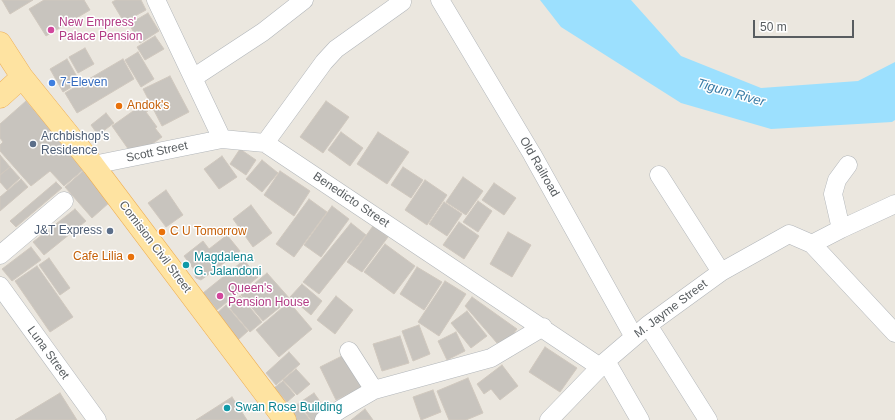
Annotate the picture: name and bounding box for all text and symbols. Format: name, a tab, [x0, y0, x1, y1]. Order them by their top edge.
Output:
scale bar	[755, 12, 856, 38]
place label: New Empress' Palace Pension	[59, 16, 142, 44]
text: 50 m	[760, 20, 787, 34]
marker: New Empress' Palace Pension	[46, 25, 56, 35]
place label: 7-Eleven	[60, 76, 107, 90]
water label: Tigum River	[695, 76, 767, 110]
marker: 7-Eleven	[47, 78, 57, 88]
place label: Andok's	[127, 99, 169, 113]
marker: Andok's	[114, 101, 124, 111]
place label: Archbishop's Residence	[41, 130, 109, 158]
street label: Old Railroad	[516, 135, 562, 199]
street label: Scott Street	[125, 138, 189, 166]
marker: Archbishop's Residence	[28, 139, 38, 149]
street label: Benedicto Street	[310, 169, 392, 231]
street label: Comision Civil Street	[116, 198, 194, 296]
place label: J&T Express	[34, 224, 102, 238]
place label: C U Tomorrow	[170, 225, 247, 239]
marker: J&T Express	[105, 226, 115, 236]
marker: C U Tomorrow	[157, 227, 167, 237]
place label: Cafe Lilia	[73, 250, 123, 264]
place label: Magdalena G. Jalandoni	[194, 251, 261, 279]
marker: Cafe Lilia	[126, 252, 136, 262]
marker: Magdalena G. Jalandoni	[181, 260, 191, 270]
street label: M. Jayme Street	[632, 277, 710, 341]
place label: Queen's Pension House	[228, 282, 309, 310]
marker: Queen's Pension House	[215, 291, 225, 301]
street label: Luna Street	[24, 324, 72, 382]
place label: Swan Rose Building	[235, 401, 342, 415]
marker: Swan Rose Building	[222, 403, 232, 413]

